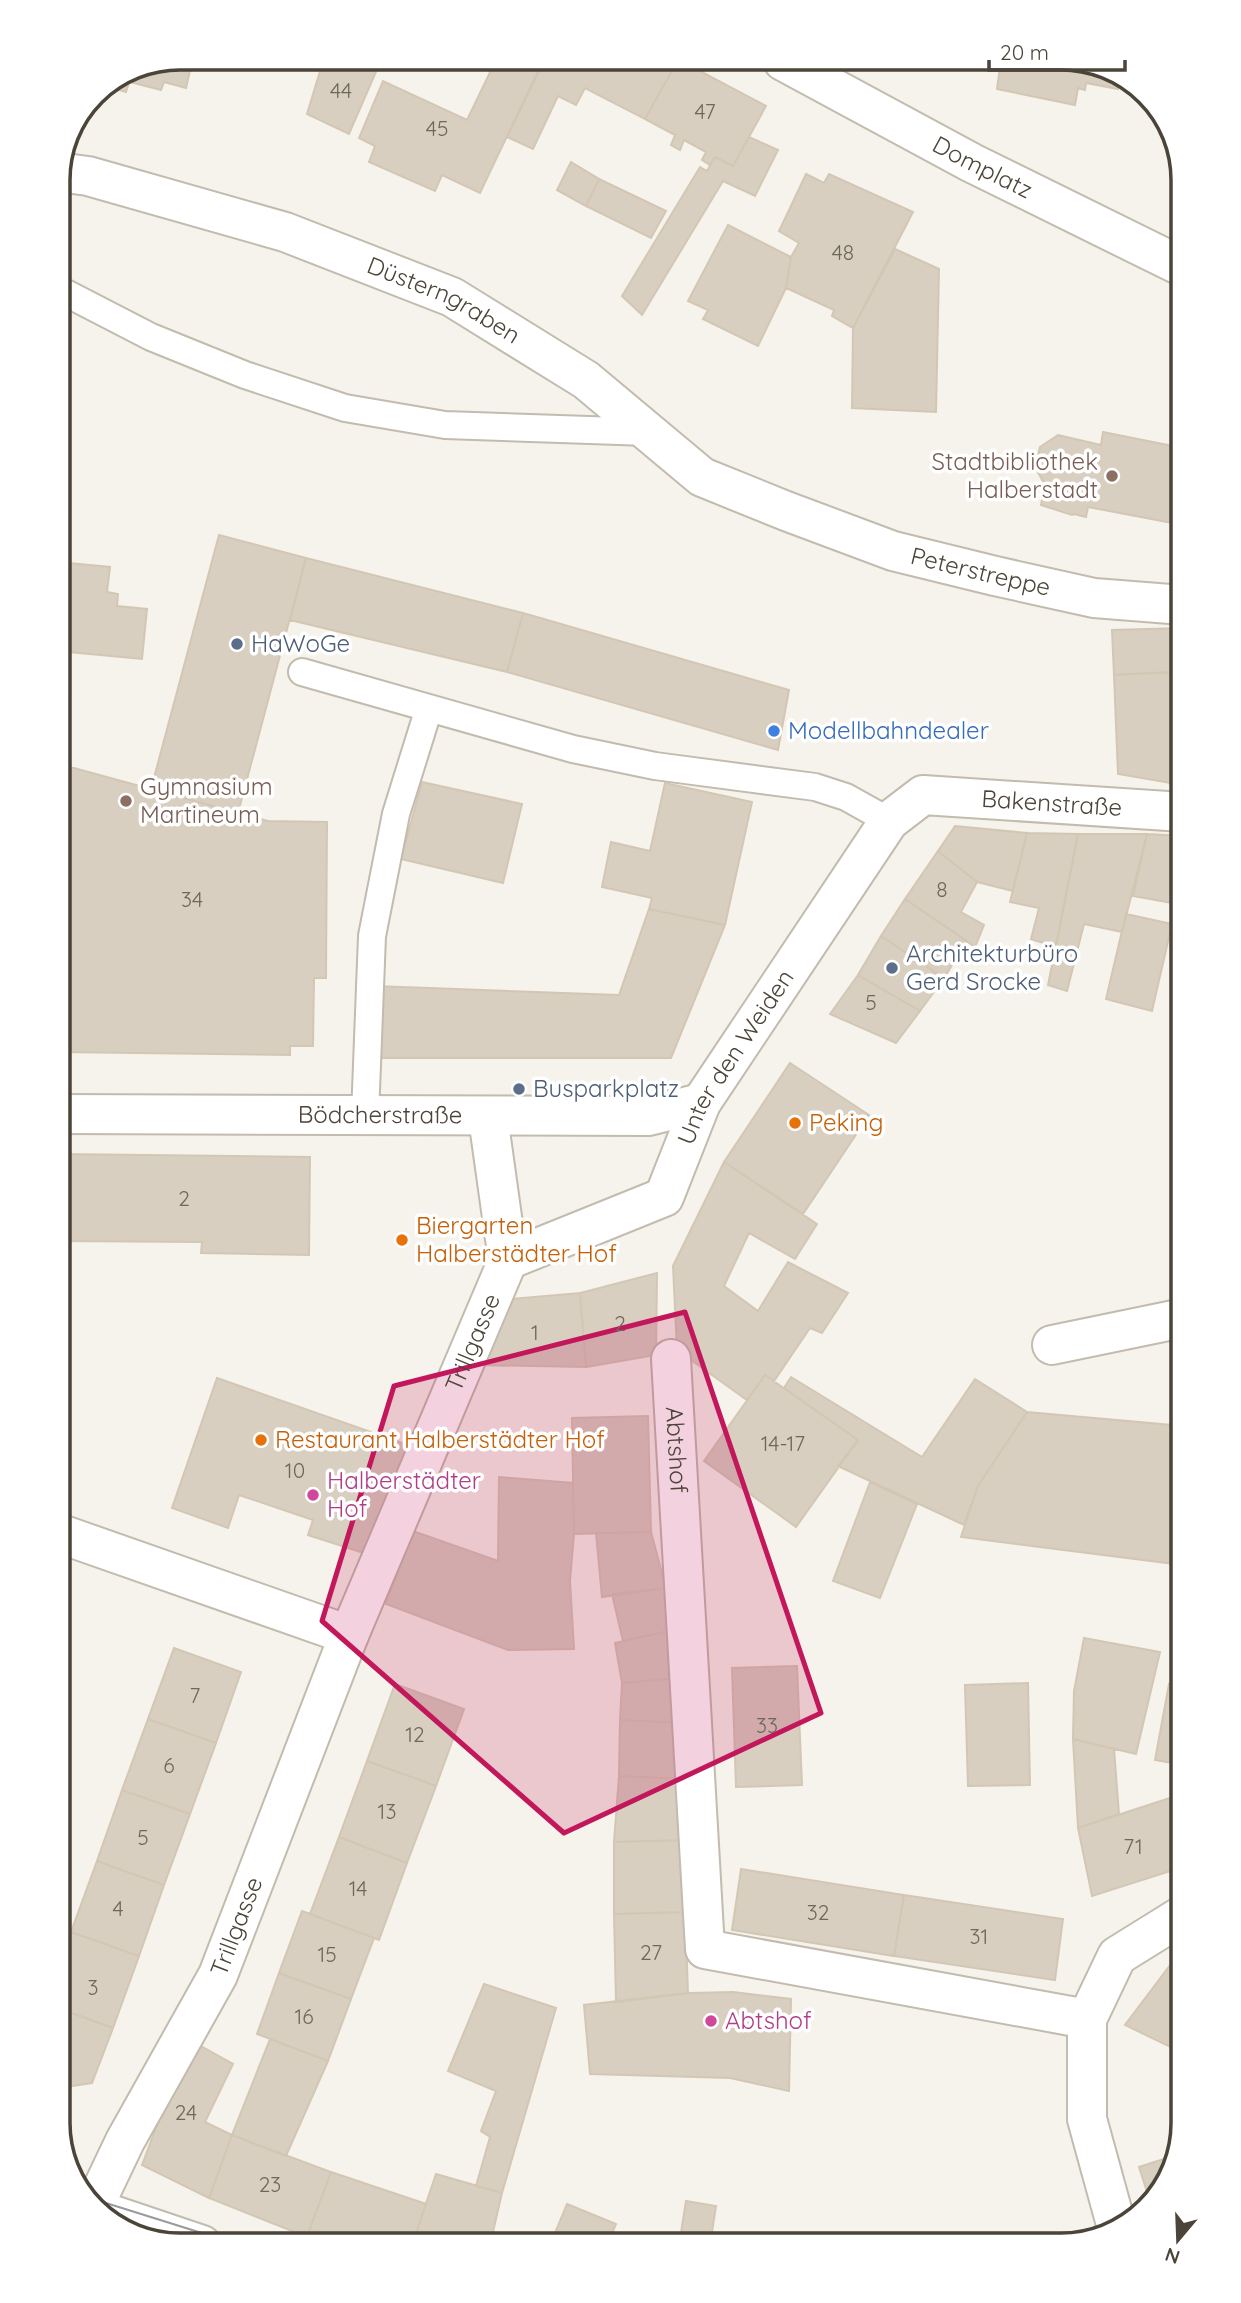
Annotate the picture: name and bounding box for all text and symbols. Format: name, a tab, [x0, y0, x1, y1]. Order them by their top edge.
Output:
scale bar	[989, 28, 1126, 72]
text: 20 m	[1000, 39, 1049, 65]
house number: 44	[330, 77, 352, 103]
house number: 47	[694, 98, 716, 124]
house number: 45	[426, 115, 448, 141]
street label: Domplatz	[928, 129, 1038, 204]
house number: 48	[832, 239, 854, 265]
street label: Düsterngraben	[363, 249, 526, 350]
place label: Stadtbibliothek Halberstadt	[932, 446, 1098, 504]
marker: Stadtbibliothek Halberstadt	[1104, 468, 1120, 484]
street label: Peterstreppe	[908, 540, 1054, 602]
place label: HaWoGe	[251, 628, 350, 658]
marker: HaWoGe	[229, 636, 245, 652]
place label: Modellbahndealer	[788, 715, 989, 745]
marker: Modellbahndealer	[766, 723, 782, 739]
place label: Gymnasium Martineum	[140, 771, 273, 829]
street label: Bakenstraße	[981, 783, 1123, 822]
marker: Gymnasium Martineum	[118, 793, 134, 809]
house number: 8	[936, 876, 948, 902]
house number: 34	[181, 886, 203, 912]
place label: Architekturbüro Gerd Srocke	[906, 938, 1078, 996]
marker: Architekturbüro Gerd Srocke	[884, 960, 900, 976]
street label: Unter den Weiden	[670, 964, 800, 1149]
house number: 5	[865, 989, 877, 1015]
place label: Busparkplatz	[533, 1073, 679, 1103]
marker: Busparkplatz	[511, 1081, 527, 1097]
street label: Bödcherstraße	[298, 1099, 462, 1129]
place label: Peking	[809, 1107, 883, 1137]
marker: Peking	[787, 1115, 803, 1131]
house number: 2	[178, 1185, 190, 1211]
place label: Biergarten Halberstädter Hof	[416, 1210, 617, 1268]
marker: Biergarten Halberstädter Hof	[394, 1232, 410, 1248]
street label: Trillgasse	[438, 1289, 506, 1396]
house number: 2	[614, 1310, 626, 1336]
house number: 1	[531, 1319, 539, 1345]
street label: Abtshof	[660, 1406, 695, 1494]
place label: Restaurant Halberstädter Hof	[275, 1424, 605, 1454]
house number: 14-17	[761, 1430, 805, 1456]
marker: Restaurant Halberstädter Hof	[253, 1432, 269, 1448]
house number: 10	[285, 1457, 305, 1483]
place label: Halberstädter Hof	[327, 1465, 481, 1523]
marker: Halberstädter Hof	[305, 1487, 321, 1503]
house number: 7	[190, 1682, 201, 1708]
house number: 33	[756, 1712, 778, 1738]
house number: 12	[405, 1721, 425, 1747]
house number: 6	[163, 1752, 175, 1778]
house number: 13	[378, 1798, 396, 1824]
house number: 5	[137, 1824, 149, 1850]
house number: 71	[1123, 1833, 1143, 1859]
street label: Trillgasse	[203, 1872, 268, 1980]
house number: 14	[349, 1875, 367, 1901]
house number: 4	[112, 1895, 124, 1921]
house number: 32	[807, 1899, 829, 1925]
house number: 31	[970, 1923, 988, 1949]
house number: 27	[640, 1939, 662, 1965]
house number: 15	[317, 1941, 337, 1967]
house number: 3	[87, 1974, 99, 2000]
house number: 16	[294, 2003, 314, 2029]
place label: Abtshof	[725, 2005, 812, 2035]
marker: Abtshof	[703, 2013, 719, 2029]
house number: 24	[175, 2099, 197, 2125]
house number: 23	[259, 2171, 281, 2197]
north arrow	[1143, 2205, 1213, 2275]
text: N	[1162, 2242, 1183, 2270]

